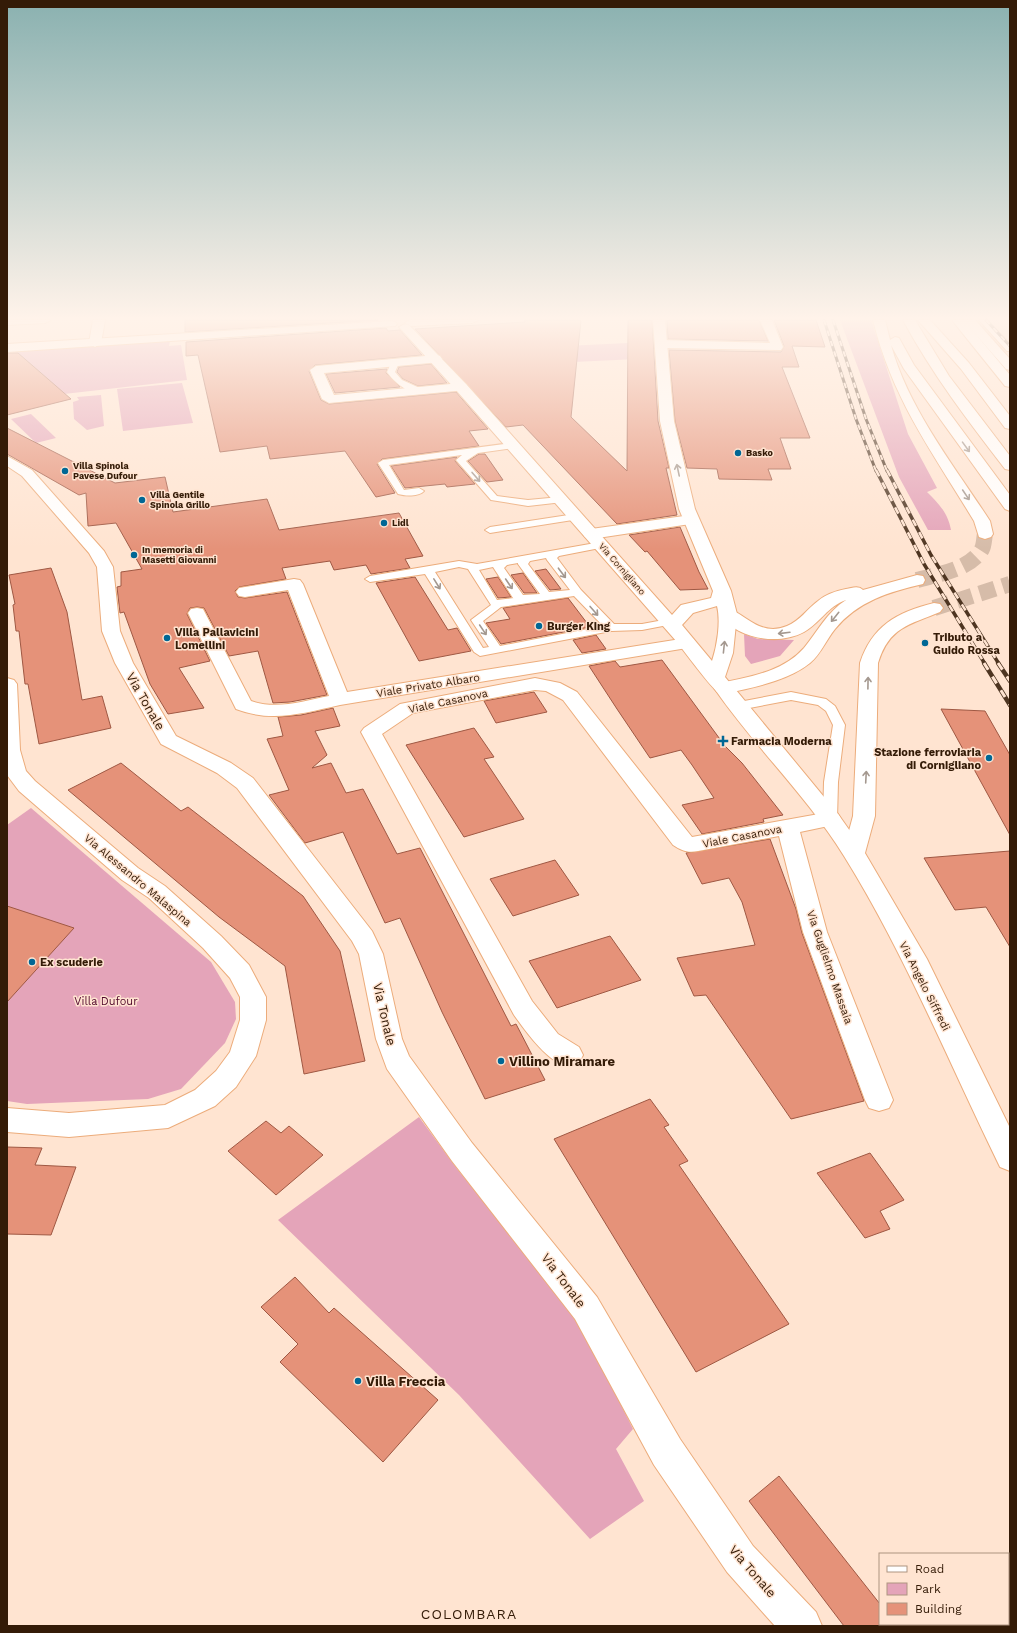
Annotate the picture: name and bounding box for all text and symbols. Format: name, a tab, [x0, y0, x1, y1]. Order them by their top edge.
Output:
one-way arrow	[962, 441, 971, 452]
marker: Basko	[733, 448, 743, 458]
place label: Basko	[746, 448, 774, 458]
place label: Villa Spinola Pavese Dufour	[73, 461, 137, 481]
one-way arrow	[674, 464, 682, 477]
marker: Villa Spinola Pavese Dufour	[60, 466, 70, 476]
one-way arrow	[472, 472, 481, 482]
one-way arrow	[962, 489, 970, 500]
place label: Villa Gentile Spinola Grillo	[150, 490, 211, 510]
marker: Villa Gentile Spinola Grillo	[137, 495, 147, 505]
marker: Lidl	[379, 518, 389, 528]
place label: Lidl	[392, 518, 409, 528]
street label: Via Cornigliano	[597, 541, 647, 597]
place label: In memoria di Masetti Giovanni	[142, 545, 217, 565]
marker: In memoria di Masetti Giovanni	[129, 550, 139, 560]
one-way arrow	[558, 567, 567, 578]
one-way arrow	[433, 578, 441, 590]
one-way arrow	[505, 579, 514, 590]
one-way arrow	[589, 606, 598, 616]
one-way arrow	[831, 612, 840, 623]
place label: Burger King	[547, 620, 611, 633]
marker: Burger King	[534, 621, 544, 631]
one-way arrow	[479, 624, 487, 635]
place label: Villa Pallavicini Lomellini	[175, 626, 258, 652]
one-way arrow	[778, 629, 791, 636]
place label: Tributo a Guido Rossa	[933, 631, 1000, 657]
marker: Villa Pallavicini Lomellini	[162, 633, 172, 643]
marker: Tributo a Guido Rossa	[920, 638, 930, 648]
one-way arrow	[721, 641, 728, 654]
street label: Via Tonale	[123, 670, 168, 733]
street label: Viale Privato Albaro	[375, 671, 481, 700]
one-way arrow	[864, 677, 872, 690]
street label: Viale Casanova	[407, 687, 489, 716]
place label: Farmacia Moderna	[731, 735, 832, 748]
marker: Farmacia Moderna	[718, 736, 728, 746]
place label: Stazione ferroviaria di Cornigliano	[874, 746, 982, 772]
marker: Stazione ferroviaria di Cornigliano	[984, 753, 994, 763]
one-way arrow	[862, 771, 869, 784]
street label: Viale Casanova	[701, 822, 783, 851]
street label: Via Alessandro Malaspina	[81, 832, 194, 929]
street label: Via Guglielmo Massaia	[804, 908, 855, 1026]
street label: Via Angelo Siffredi	[896, 939, 953, 1033]
place label: Ex scuderie	[40, 956, 103, 969]
marker: Ex scuderie	[27, 957, 37, 967]
street label: Via Tonale	[370, 981, 399, 1047]
park label: Villa Dufour	[74, 995, 138, 1008]
place label: Villino Miramare	[509, 1054, 615, 1069]
marker: Villino Miramare	[496, 1056, 506, 1066]
street label: Via Tonale	[538, 1250, 589, 1310]
place label: Villa Freccia	[366, 1374, 446, 1389]
marker: Villa Freccia	[353, 1376, 363, 1386]
street label: Via Tonale	[726, 1542, 779, 1600]
legend	[879, 1553, 1009, 1625]
text: Road	[915, 1562, 944, 1576]
text: Park	[915, 1582, 941, 1596]
text: Building	[915, 1602, 962, 1616]
district label: COLOMBARA	[421, 1606, 517, 1622]

